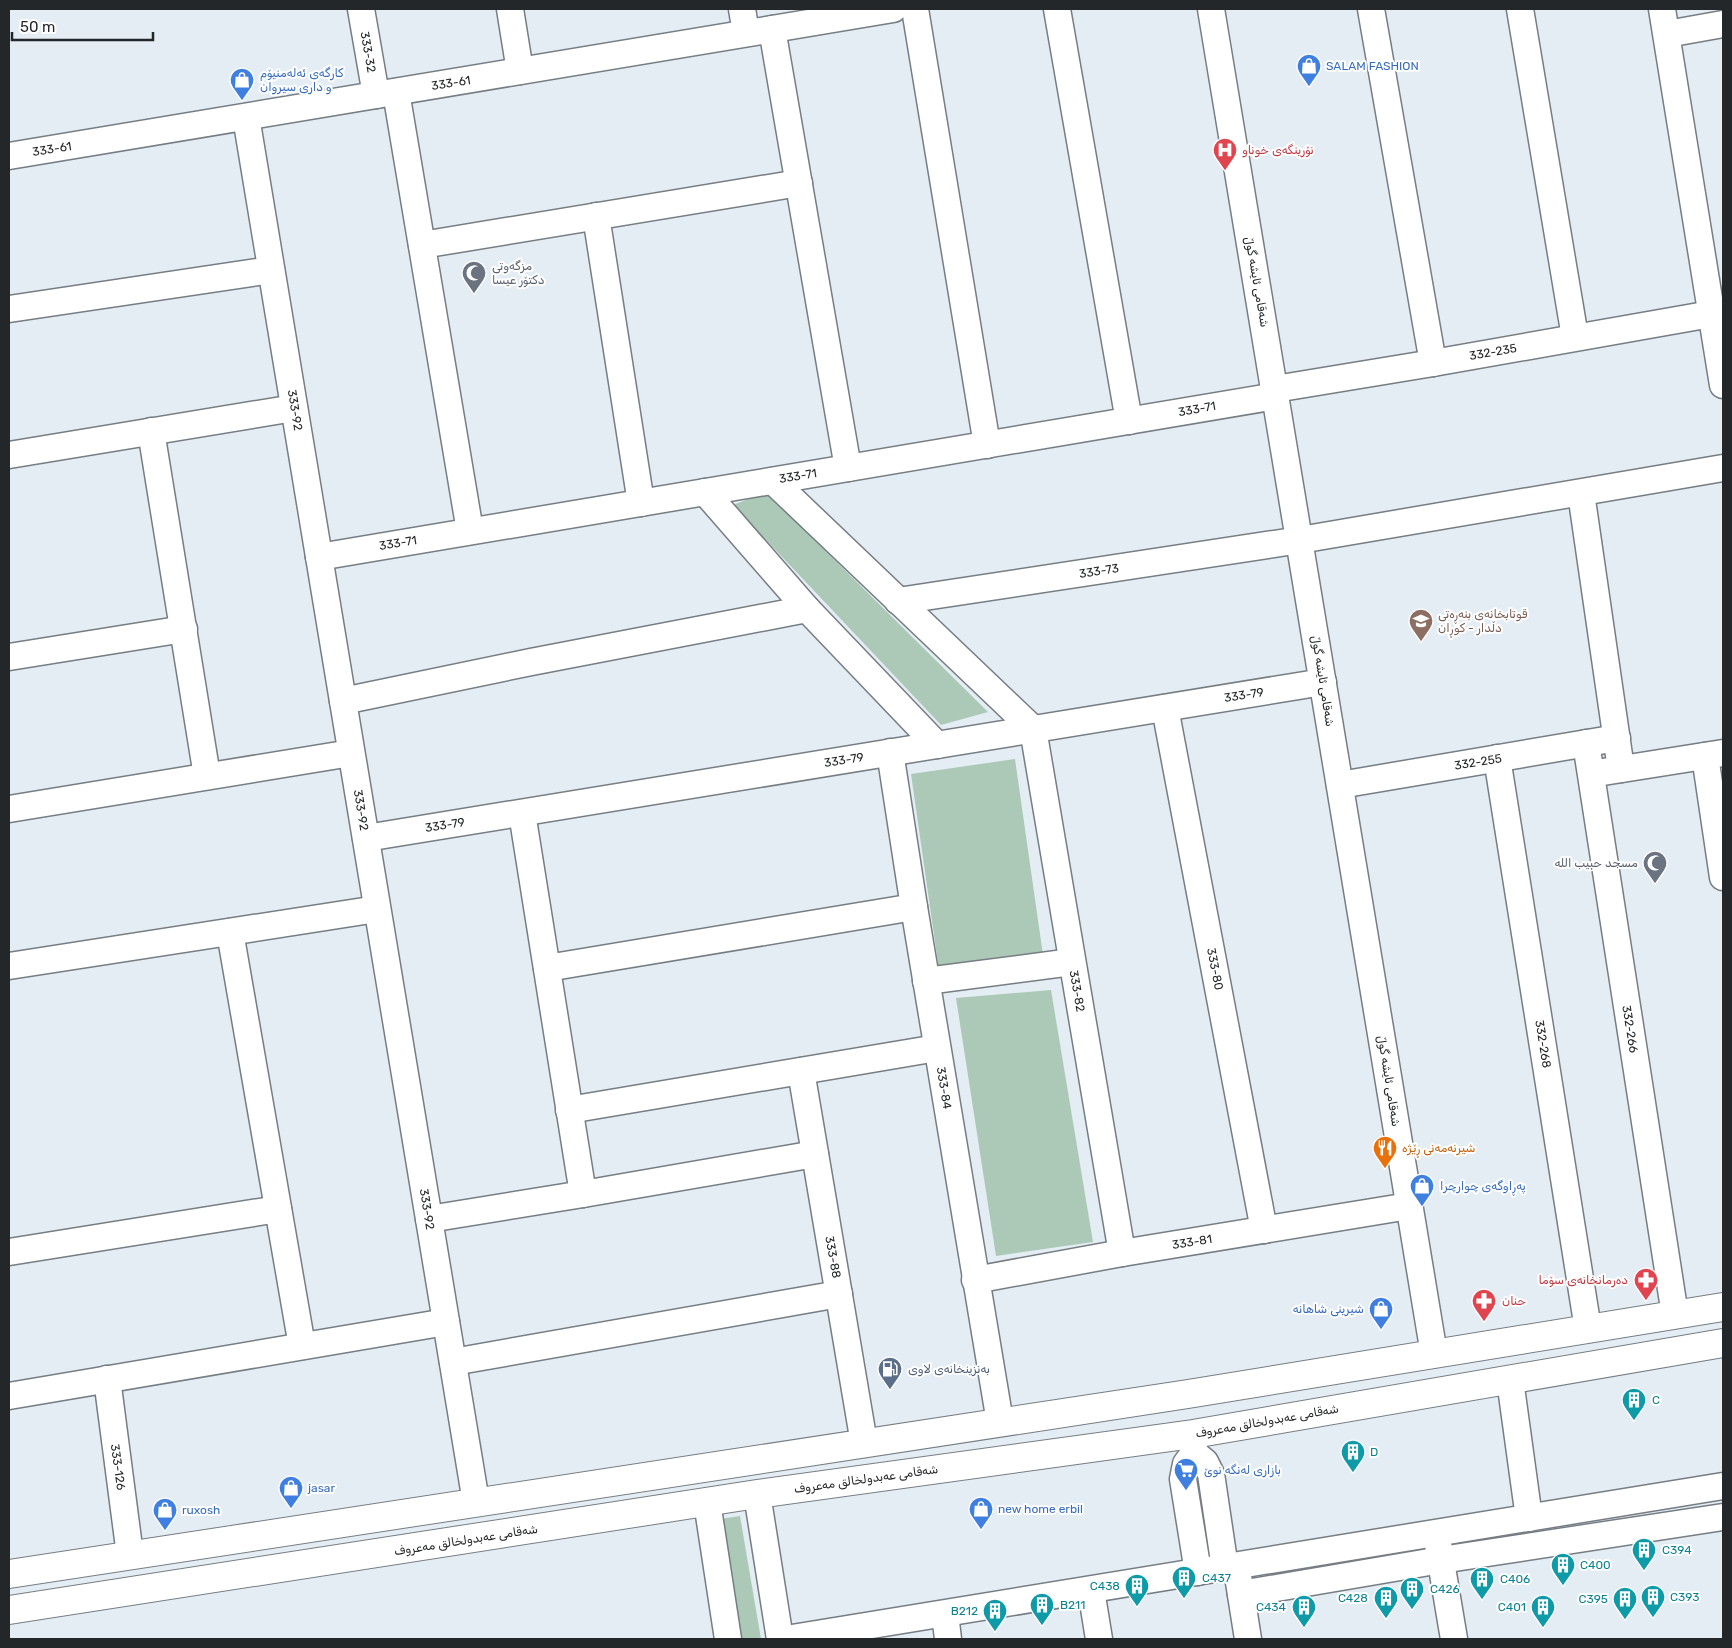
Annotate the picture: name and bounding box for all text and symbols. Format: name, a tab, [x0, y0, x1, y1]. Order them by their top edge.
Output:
scale bar	[12, 10, 154, 42]
text: 50 m	[20, 18, 55, 36]
street label: 333-32	[358, 30, 378, 74]
shop icon: SALAM FASHION	[1296, 53, 1322, 87]
place label: SALAM FASHION	[1326, 59, 1419, 73]
place label: کارگەی ئەلەمنیۆم و داری سیروان	[260, 66, 344, 95]
shop icon: کارگەی ئەلەمنیۆم و داری سیروان	[229, 67, 255, 101]
street label: 333-61	[430, 73, 472, 93]
hospital icon: نۆرینگەی خوناو	[1212, 137, 1238, 171]
street label: 333-61	[31, 139, 73, 159]
place label: نۆرینگەی خوناو	[1242, 143, 1314, 158]
street label: شەقامی ئایشە گوڵ	[1241, 236, 1272, 329]
place label: مزگەوتی دکتۆر عیسا	[492, 259, 545, 288]
mosque icon: مزگەوتی دکتۆر عیسا	[461, 260, 487, 294]
street label: 332-235	[1468, 341, 1518, 363]
street label: 333-92	[285, 388, 305, 432]
street label: 333-71	[1177, 399, 1217, 419]
street label: 333-71	[778, 466, 818, 486]
street label: 333-71	[378, 533, 418, 553]
street label: 333-73	[1078, 561, 1120, 581]
place label: قوتابخانەی بنەڕەتی دڵدار - کوڕان	[1438, 607, 1528, 638]
school or university icon: قوتابخانەی بنەڕەتی دڵدار - کوڕان	[1408, 608, 1434, 642]
street label: شەقامی ئایشە گوڵ	[1308, 635, 1337, 728]
street label: 333-79	[1223, 685, 1265, 705]
street label: 333-79	[823, 750, 865, 770]
street label: 332-255	[1453, 751, 1503, 773]
street label: 333-92	[351, 788, 371, 832]
street label: 333-79	[424, 815, 466, 835]
mosque icon: مسجد حبيب الله	[1642, 850, 1668, 884]
place label: مسجد حبيب الله	[1554, 856, 1638, 870]
street label: 333-80	[1204, 947, 1226, 991]
street label: 333-82	[1066, 969, 1088, 1013]
street label: 332-266	[1619, 1004, 1641, 1054]
street label: 332-268	[1532, 1019, 1554, 1069]
street label: شەقامی ئایشە گوڵ	[1374, 1035, 1403, 1128]
street label: 333-84	[934, 1066, 954, 1111]
restaurant icon: شیرنەمەنی ڕێژە	[1372, 1135, 1398, 1169]
place label: شیرنەمەنی ڕێژە	[1402, 1141, 1476, 1158]
shop icon: پەڕاوگەی چوارچرا	[1409, 1173, 1435, 1207]
place label: پەڕاوگەی چوارچرا	[1440, 1179, 1526, 1196]
street label: 333-92	[417, 1187, 437, 1231]
street label: 333-81	[1171, 1232, 1213, 1252]
street label: 333-88	[822, 1235, 844, 1279]
pharmacy icon: دەرمانخانەی سۆما	[1633, 1267, 1659, 1301]
place label: دەرمانخانەی سۆما	[1539, 1273, 1628, 1288]
pharmacy icon: حنان	[1471, 1288, 1497, 1322]
place label: حنان	[1502, 1294, 1526, 1308]
shop icon: شیرینی شاهانە	[1368, 1296, 1394, 1330]
place label: شیرینی شاهانە	[1293, 1302, 1364, 1317]
fuel station icon: بەنزینخانەی لاوی	[877, 1356, 903, 1390]
place label: بەنزینخانەی لاوی	[908, 1362, 990, 1377]
building icon: C	[1621, 1387, 1647, 1421]
place label: C	[1652, 1393, 1660, 1407]
street label: شەقامی عەبدولخالق مەعروف	[1194, 1401, 1340, 1441]
building icon: D	[1340, 1439, 1366, 1473]
street label: 333-126	[108, 1443, 128, 1491]
place label: D	[1370, 1445, 1378, 1459]
supermarket icon: بازاری لەنگە نوێ	[1173, 1457, 1199, 1491]
street label: شەقامی عەبدولخالق مەعروف	[793, 1462, 939, 1497]
place label: بازاری لەنگە نوێ	[1204, 1463, 1281, 1478]
shop icon: jasar	[278, 1475, 304, 1509]
place label: jasar	[307, 1481, 335, 1495]
shop icon: new home erbil	[968, 1496, 994, 1530]
shop icon: ruxosh	[152, 1497, 178, 1531]
place label: new home erbil	[998, 1502, 1083, 1516]
place label: ruxosh	[182, 1503, 220, 1517]
street label: شەقامی عەبدولخالق مەعروف	[393, 1522, 539, 1559]
building icon: C394	[1631, 1537, 1657, 1571]
place label: C394	[1662, 1543, 1692, 1557]
building icon: C400	[1550, 1552, 1576, 1586]
place label: C400	[1580, 1558, 1611, 1572]
building icon: C437	[1171, 1565, 1197, 1599]
building icon: C406	[1469, 1566, 1495, 1600]
place label: C437	[1202, 1571, 1231, 1585]
place label: C406	[1500, 1572, 1530, 1586]
building icon: C438	[1124, 1573, 1150, 1607]
building icon: C426	[1399, 1576, 1425, 1610]
place label: C438	[1090, 1579, 1120, 1593]
place label: C426	[1430, 1582, 1460, 1596]
building icon: C393	[1640, 1584, 1666, 1618]
building icon: C428	[1373, 1585, 1399, 1619]
building icon: C395	[1612, 1586, 1638, 1620]
place label: C393	[1670, 1590, 1699, 1604]
place label: C428	[1338, 1591, 1368, 1605]
building icon: B211	[1029, 1592, 1055, 1626]
place label: C395	[1579, 1592, 1608, 1606]
building icon: C434	[1291, 1594, 1317, 1628]
building icon: C401	[1530, 1594, 1556, 1628]
building icon: B212	[982, 1598, 1008, 1632]
place label: B211	[1060, 1598, 1085, 1612]
place label: C434	[1256, 1600, 1287, 1614]
place label: C401	[1498, 1600, 1526, 1614]
place label: B212	[951, 1604, 978, 1618]

